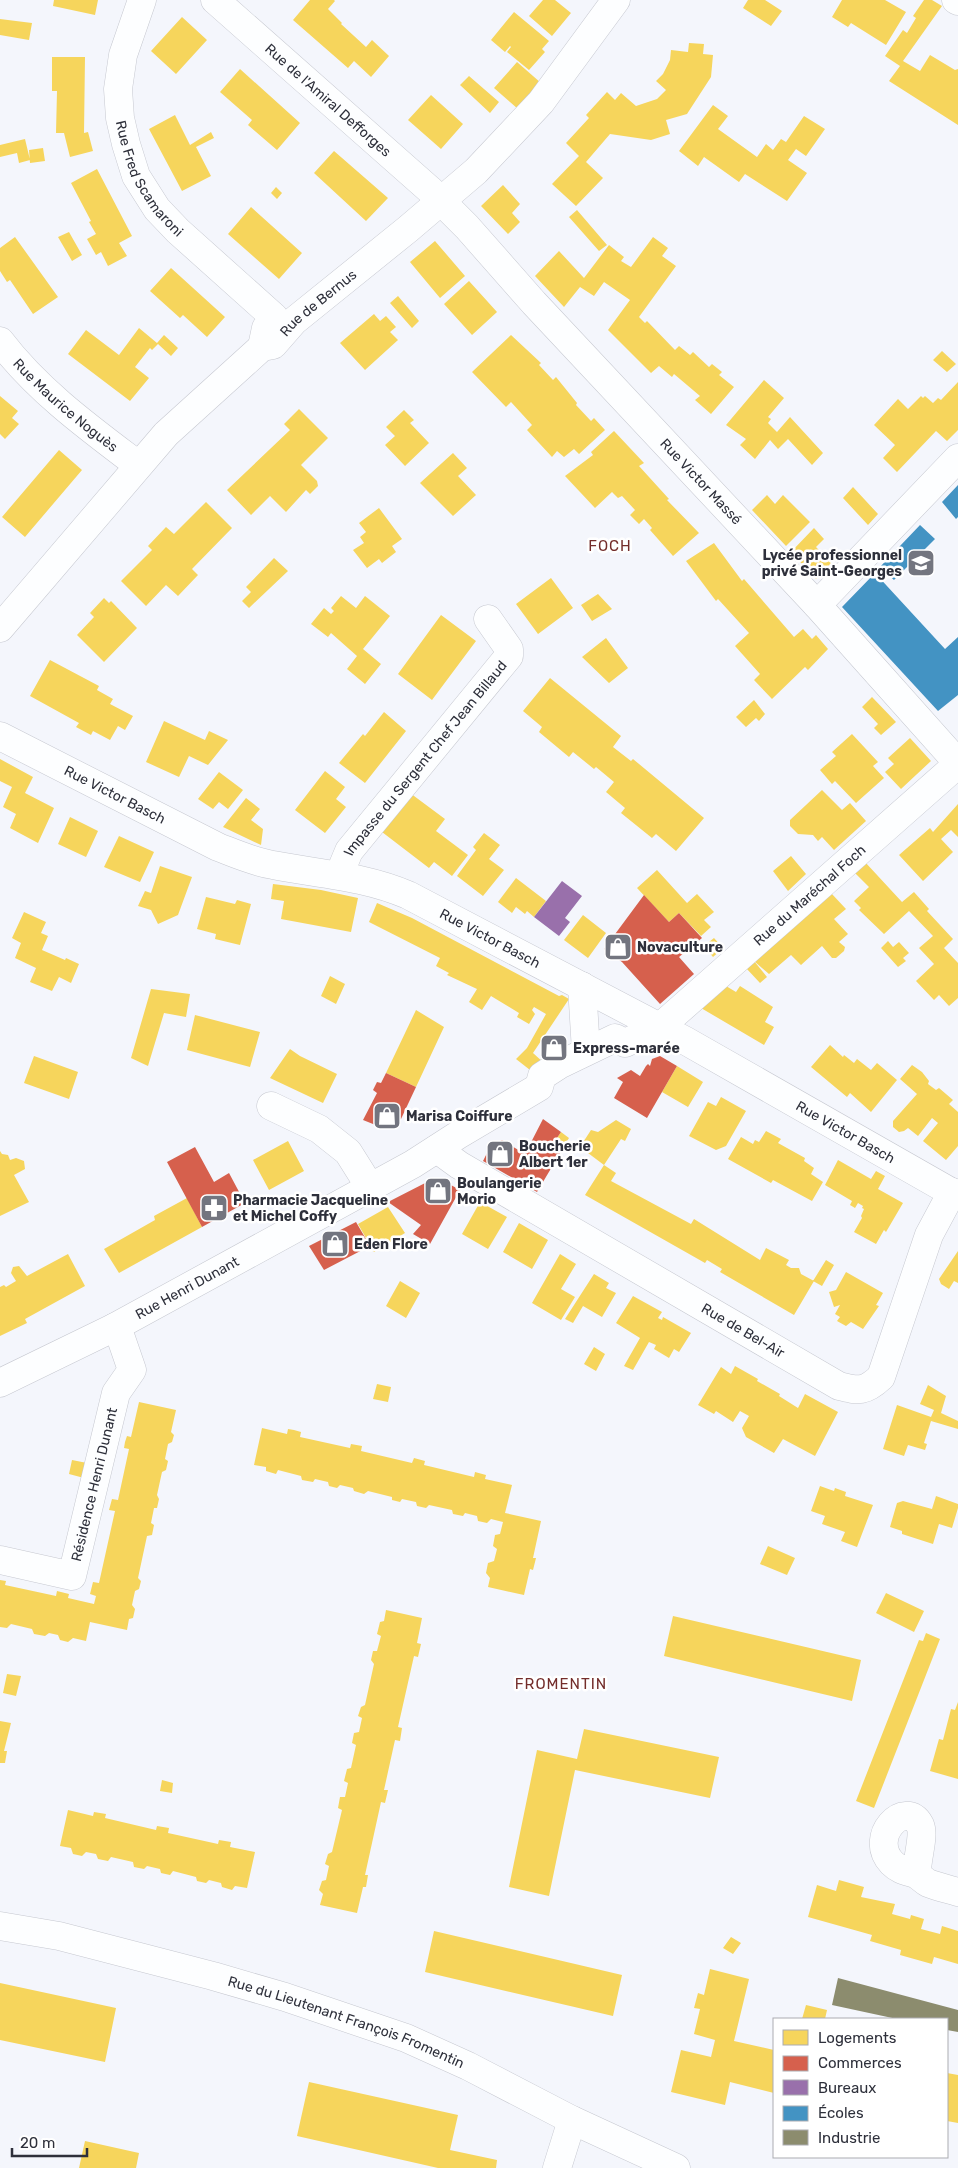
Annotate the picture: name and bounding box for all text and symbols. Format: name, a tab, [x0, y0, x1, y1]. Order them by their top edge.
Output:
street label: Rue de l'Amiral Defforges	[261, 40, 394, 161]
street label: Rue Fred Scamaroni	[112, 119, 186, 241]
street label: Rue de Bernus	[276, 266, 360, 340]
street label: Rue Maurice Noguès	[9, 355, 121, 456]
street label: Rue Victor Massé	[656, 435, 745, 528]
district label: FOCH	[588, 537, 632, 555]
place label: Lycée professionnel privé Saint-Georges	[762, 547, 902, 580]
school or university icon: Lycée professionnel privé Saint-Georges	[906, 548, 936, 578]
street label: Impasse du Sergent Chef Jean Billaud	[340, 657, 511, 858]
street label: Rue Victor Basch	[61, 762, 168, 828]
street label: Rue du Maréchal Foch	[750, 841, 869, 950]
street label: Rue Victor Basch	[437, 905, 543, 972]
shop icon: Novaculture	[603, 932, 633, 962]
place label: Novaculture	[637, 939, 723, 956]
shop icon: Express-marée	[539, 1033, 569, 1063]
place label: Express-marée	[573, 1040, 680, 1057]
street label: Rue Victor Basch	[793, 1097, 898, 1167]
shop icon: Marisa Coiffure	[372, 1101, 402, 1131]
place label: Marisa Coiffure	[406, 1108, 512, 1125]
place label: Boucherie Albert 1er	[519, 1138, 591, 1171]
shop icon: Boucherie Albert 1er	[485, 1139, 515, 1169]
place label: Boulangerie Morio	[457, 1175, 542, 1208]
shop icon: Boulangerie Morio	[423, 1176, 453, 1206]
place label: Pharmacie Jacqueline et Michel Coffy	[233, 1192, 388, 1225]
pharmacy icon: Pharmacie Jacqueline et Michel Coffy	[199, 1193, 229, 1223]
shop icon: Eden Flore	[320, 1229, 350, 1259]
place label: Eden Flore	[354, 1236, 428, 1253]
street label: Rue Henri Dunant	[132, 1253, 242, 1323]
street label: Rue de Bel-Air	[698, 1300, 788, 1362]
street label: Résidence Henri Dunant	[68, 1405, 121, 1563]
district label: FROMENTIN	[515, 1675, 607, 1693]
street label: Rue du Lieutenant François Fromentin	[226, 1973, 467, 2072]
legend	[773, 2018, 948, 2158]
text: Logements	[818, 2029, 897, 2047]
text: Commerces	[818, 2054, 902, 2072]
text: Bureaux	[818, 2079, 876, 2097]
text: Écoles	[818, 2104, 864, 2122]
scale bar	[12, 2126, 88, 2158]
text: Industrie	[818, 2129, 880, 2147]
text: 20 m	[20, 2134, 55, 2152]

